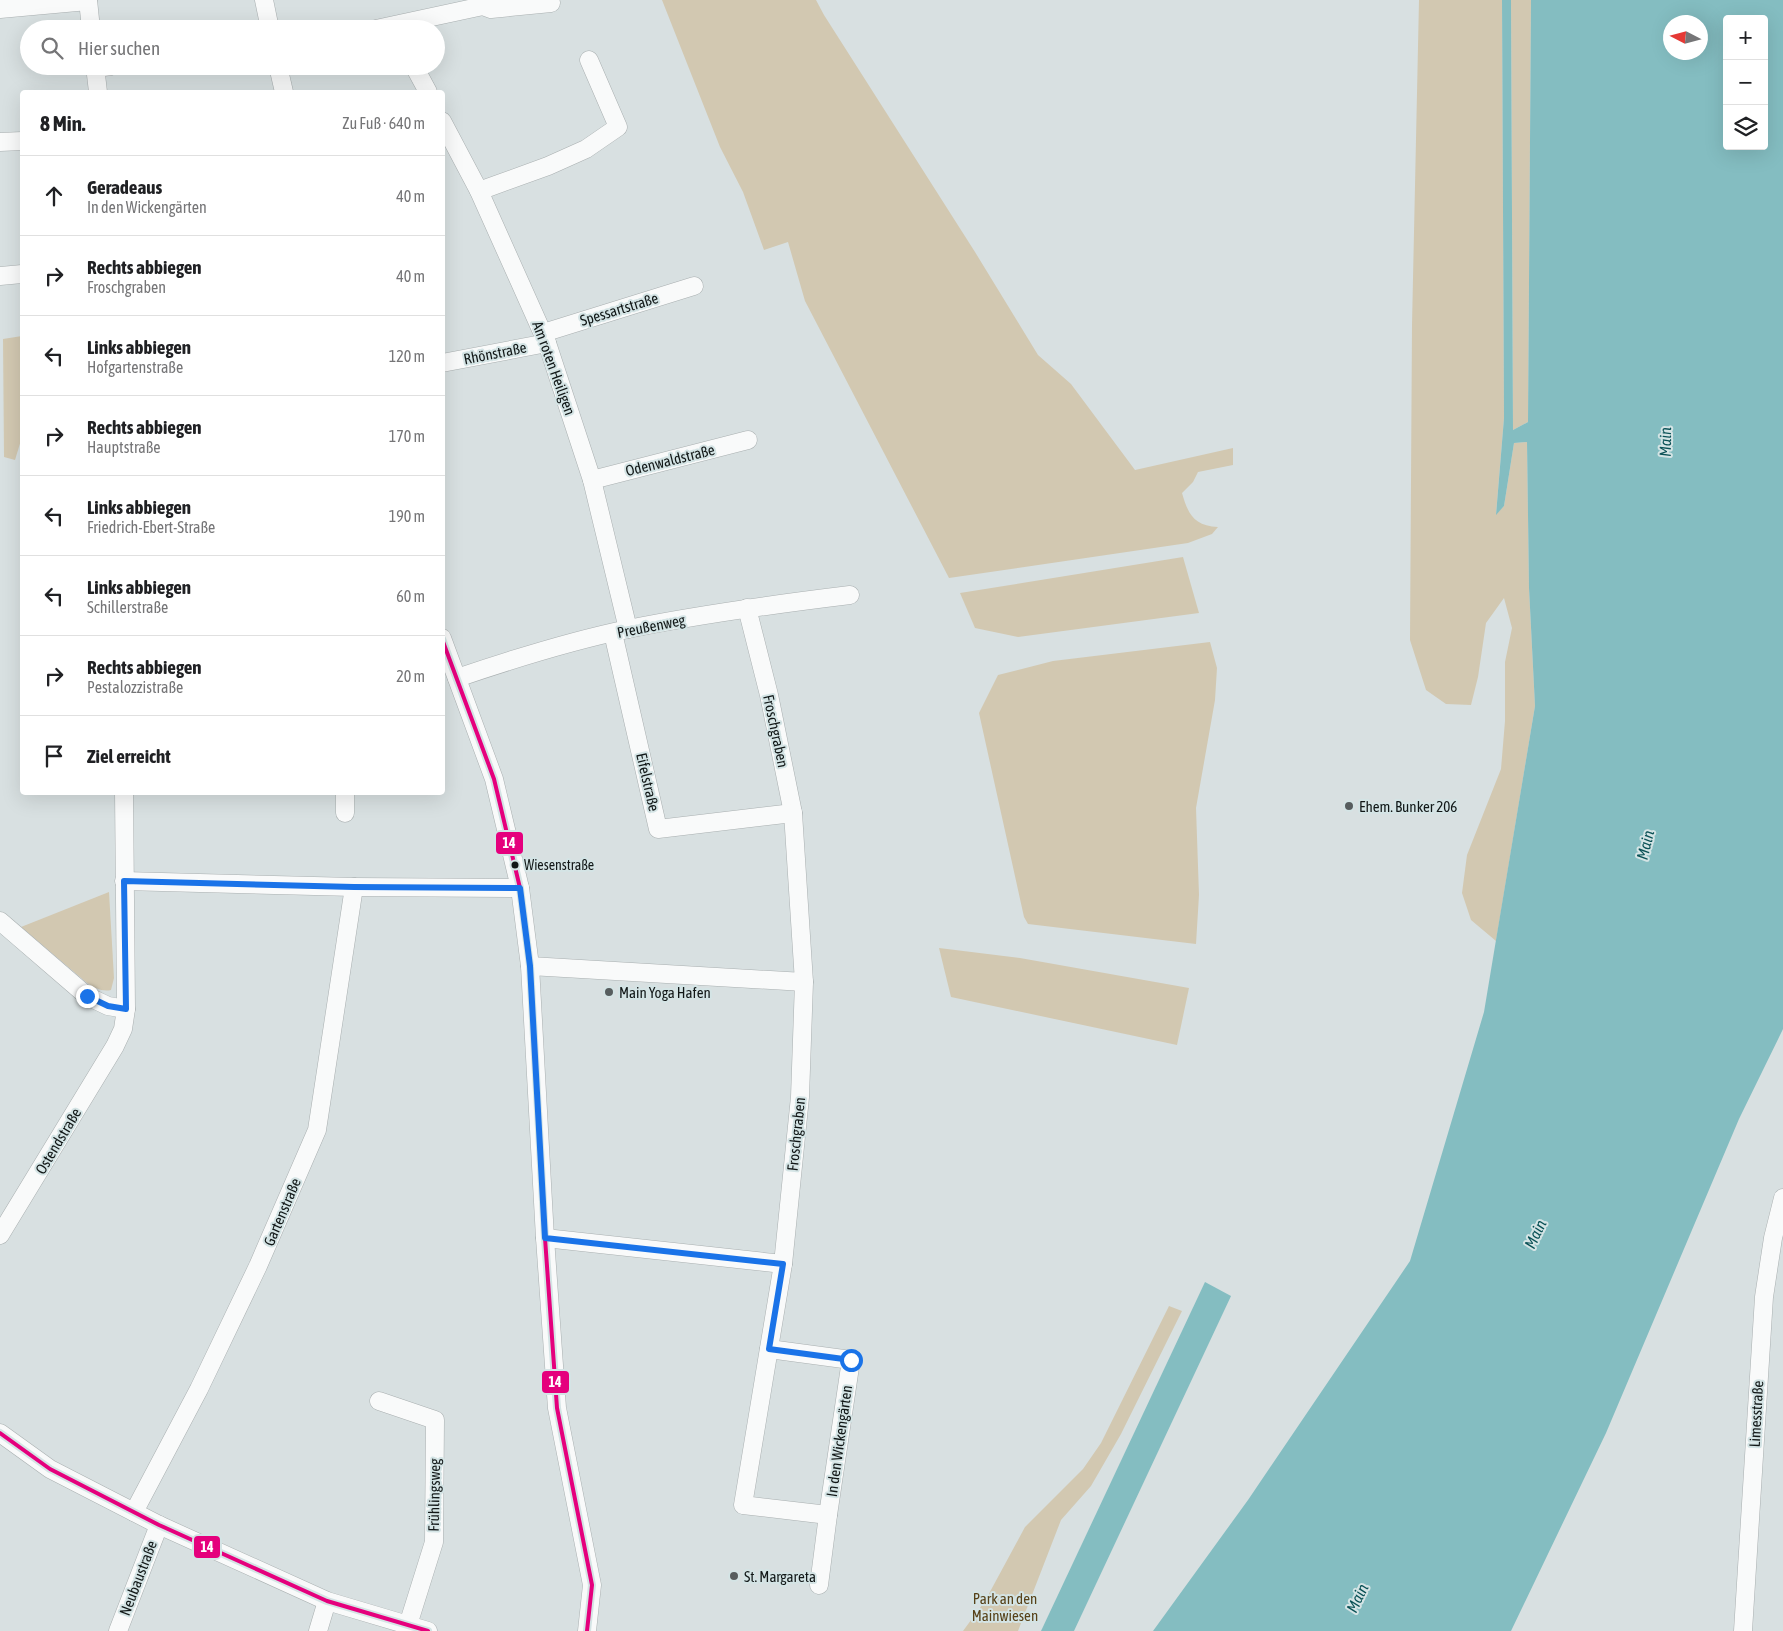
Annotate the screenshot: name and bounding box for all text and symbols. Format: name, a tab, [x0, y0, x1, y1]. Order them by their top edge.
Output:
north arrow	[1663, 15, 1708, 60]
map controls	[1723, 15, 1768, 150]
button: +	[1723, 15, 1768, 60]
search box	[20, 20, 445, 75]
icon: search	[38, 34, 66, 62]
text: Hier suchen	[78, 37, 160, 59]
button: −	[1723, 60, 1768, 105]
button: layers	[1723, 105, 1768, 150]
text: 8 Min.	[40, 111, 86, 135]
text: Zu Fuß · 640 m	[342, 114, 425, 132]
text: Geradeaus	[87, 176, 162, 198]
icon: ahead	[40, 182, 68, 210]
text: 40 m	[396, 187, 425, 205]
text: In den Wickengärten	[87, 198, 207, 216]
text: Rechts abbiegen	[87, 256, 202, 278]
icon: right	[40, 262, 68, 290]
text: 40 m	[396, 267, 425, 285]
text: Froschgraben	[87, 278, 166, 296]
street label: Spessartstraße	[578, 289, 660, 329]
street label: Am roten Heiligen	[529, 319, 579, 417]
text: Links abbiegen	[87, 336, 191, 358]
street label: Rhönstraße	[462, 339, 528, 367]
icon: left	[40, 342, 68, 370]
text: 120 m	[389, 347, 425, 365]
text: Hofgartenstraße	[87, 358, 183, 376]
text: Rechts abbiegen	[87, 416, 202, 438]
icon: right	[40, 422, 68, 450]
text: 170 m	[389, 427, 425, 445]
water label: Main	[1656, 427, 1674, 457]
text: Hauptstraße	[87, 438, 161, 456]
street label: Odenwaldstraße	[624, 441, 717, 479]
text: Links abbiegen	[87, 496, 191, 518]
icon: left	[40, 502, 68, 530]
text: 190 m	[389, 507, 425, 525]
text: Friedrich-Ebert-Straße	[87, 518, 215, 536]
text: Links abbiegen	[87, 576, 191, 598]
icon: left	[40, 582, 68, 610]
text: 60 m	[396, 587, 425, 605]
text: Schillerstraße	[87, 598, 168, 616]
street label: Preußenweg	[615, 611, 687, 641]
text: Rechts abbiegen	[87, 656, 202, 678]
icon: right	[40, 662, 68, 690]
text: 20 m	[396, 667, 425, 685]
text: Pestalozzistraße	[87, 678, 183, 696]
street label: Froschgraben	[760, 693, 792, 769]
icon: arrive	[40, 742, 68, 770]
text: Ziel erreicht	[87, 745, 171, 767]
street label: Eifelstraße	[633, 751, 663, 813]
place label: Ehem. Bunker 206	[1359, 798, 1457, 815]
marker: Ehem. Bunker 206	[1343, 800, 1355, 812]
water label: Main	[1633, 828, 1657, 862]
line badge: 14	[495, 831, 524, 855]
text: 14	[502, 835, 516, 851]
place label: Wiesenstraße	[524, 857, 594, 873]
marker: Wiesenstraße	[510, 860, 520, 870]
place label: Main Yoga Hafen	[619, 984, 711, 1001]
route end	[76, 985, 99, 1008]
marker: Main Yoga Hafen	[603, 986, 615, 998]
street label: Froschgraben	[784, 1096, 808, 1172]
street label: Ostendstraße	[32, 1105, 84, 1177]
street label: Gartenstraße	[260, 1175, 304, 1248]
water label: Main	[1520, 1217, 1550, 1251]
route start	[840, 1349, 863, 1372]
line badge: 14	[541, 1370, 570, 1394]
text: 14	[548, 1374, 562, 1390]
street label: Limesstraße	[1746, 1380, 1766, 1448]
street label: In den Wickengärten	[823, 1384, 855, 1498]
street label: Frühlingsweg	[425, 1458, 443, 1532]
line badge: 14	[193, 1535, 221, 1559]
street label: Neubaustraße	[116, 1538, 160, 1618]
text: 14	[200, 1539, 214, 1555]
place label: St. Margareta	[744, 1568, 816, 1585]
marker: St. Margareta	[728, 1570, 740, 1582]
water label: Main	[1342, 1581, 1372, 1615]
park label: Park an den Mainwiesen	[972, 1590, 1038, 1624]

